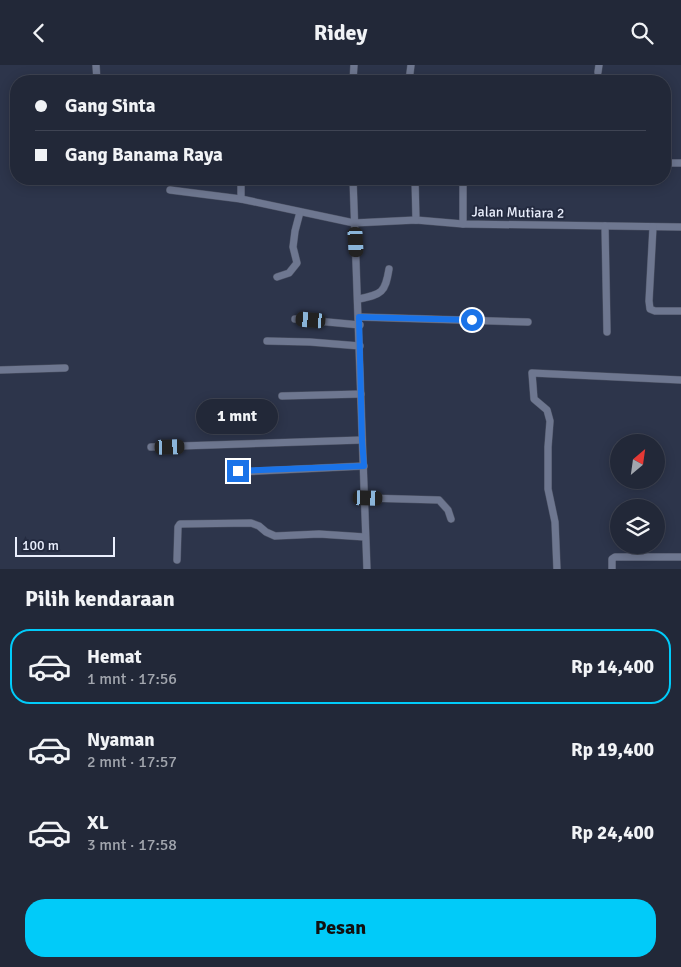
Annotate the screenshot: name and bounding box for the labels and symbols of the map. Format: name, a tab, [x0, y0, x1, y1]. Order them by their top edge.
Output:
street label: Jalan Mutiara 2	[472, 203, 564, 222]
car	[347, 227, 364, 257]
route start	[461, 309, 483, 331]
car	[295, 311, 326, 329]
callout: 1 mnt	[197, 399, 279, 433]
north arrow	[610, 434, 665, 489]
car	[154, 439, 185, 455]
route end	[227, 460, 249, 482]
car	[352, 490, 383, 506]
scale bar	[15, 535, 115, 558]

